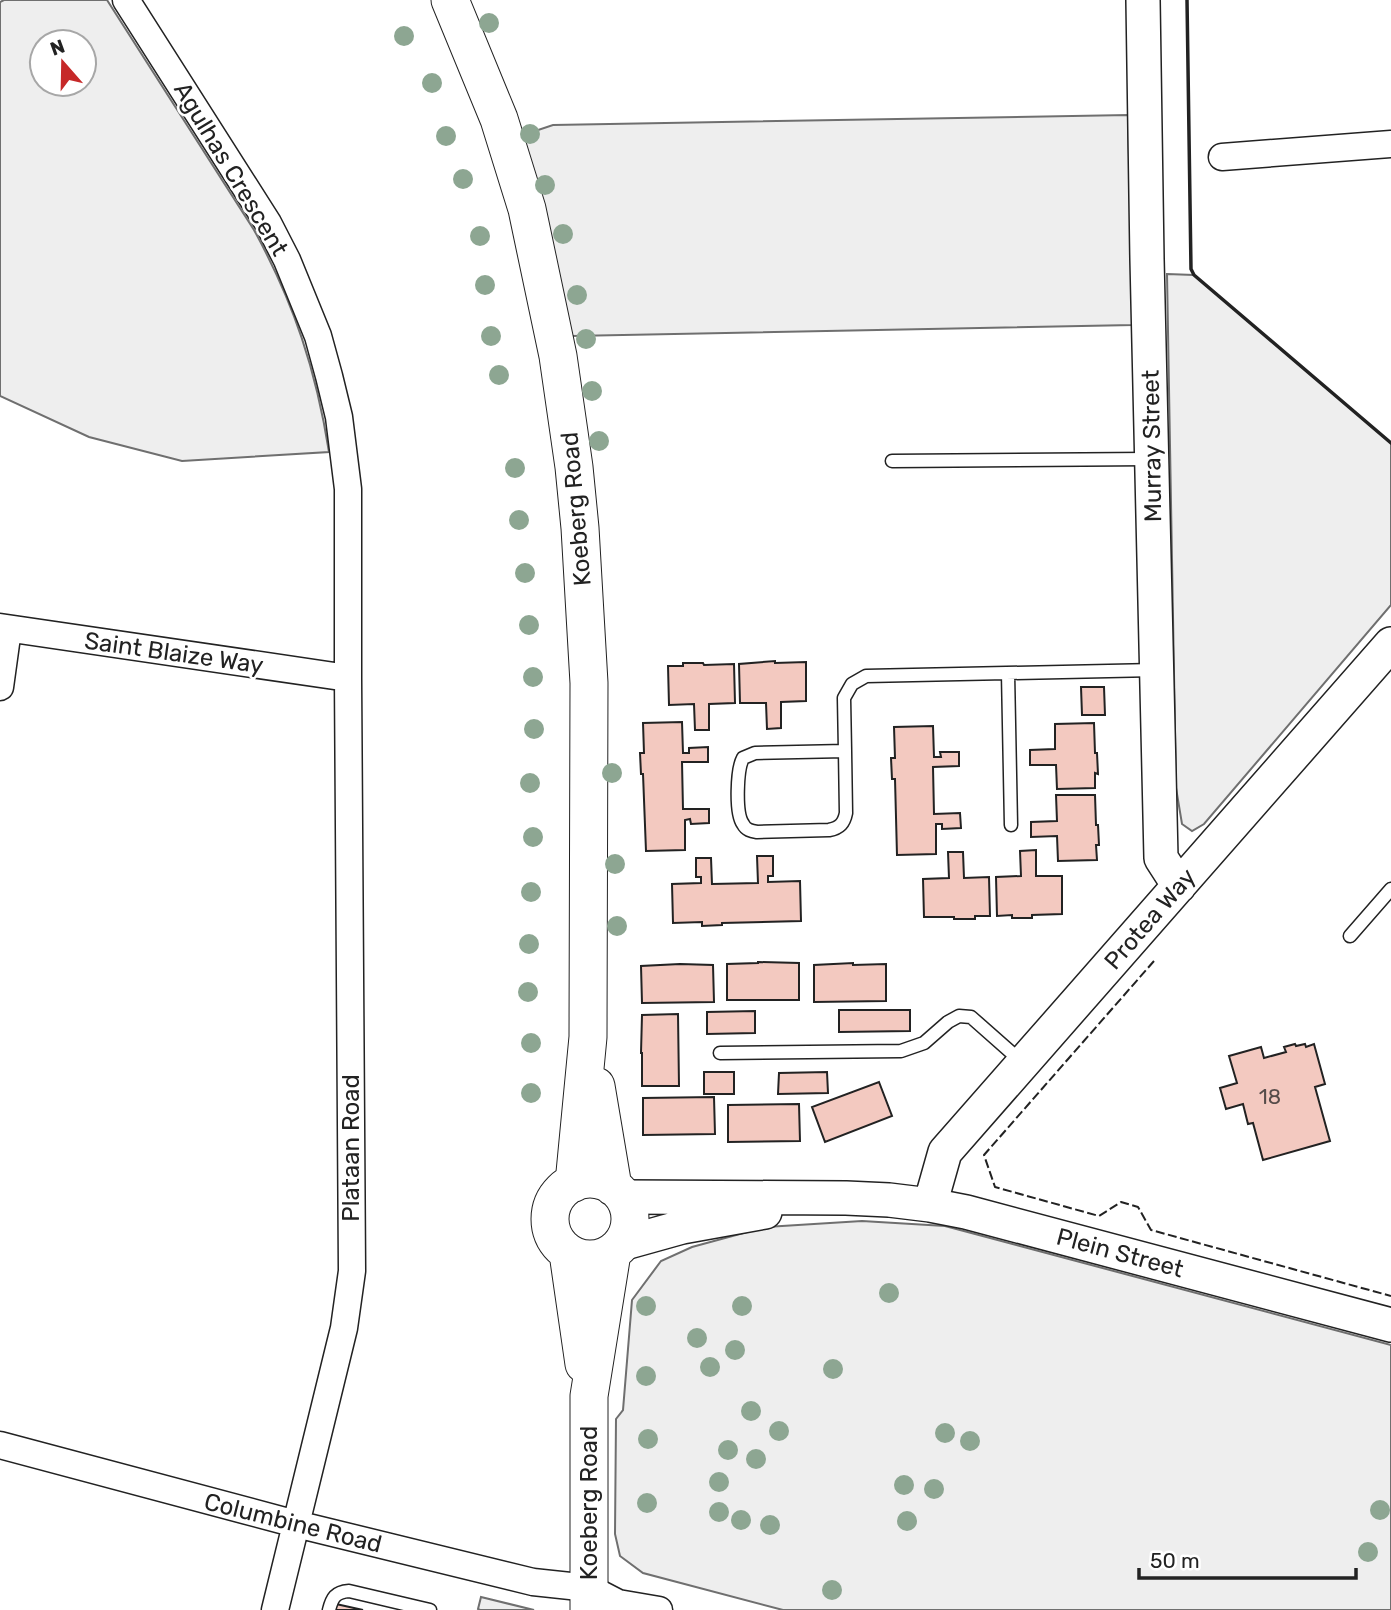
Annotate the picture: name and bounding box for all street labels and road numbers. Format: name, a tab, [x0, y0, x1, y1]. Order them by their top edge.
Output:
street label: Agulhas Crescent	[168, 77, 294, 261]
street label: Murray Street	[1137, 370, 1167, 522]
street label: Koeberg Road	[555, 431, 597, 587]
street label: Saint Blaize Way	[83, 627, 265, 679]
street label: Protea Way	[1099, 863, 1201, 975]
street label: Plataan Road	[337, 1074, 365, 1222]
street label: Plein Street	[1053, 1223, 1187, 1283]
street label: Koeberg Road	[575, 1426, 603, 1580]
street label: Columbine Road	[201, 1487, 385, 1559]

